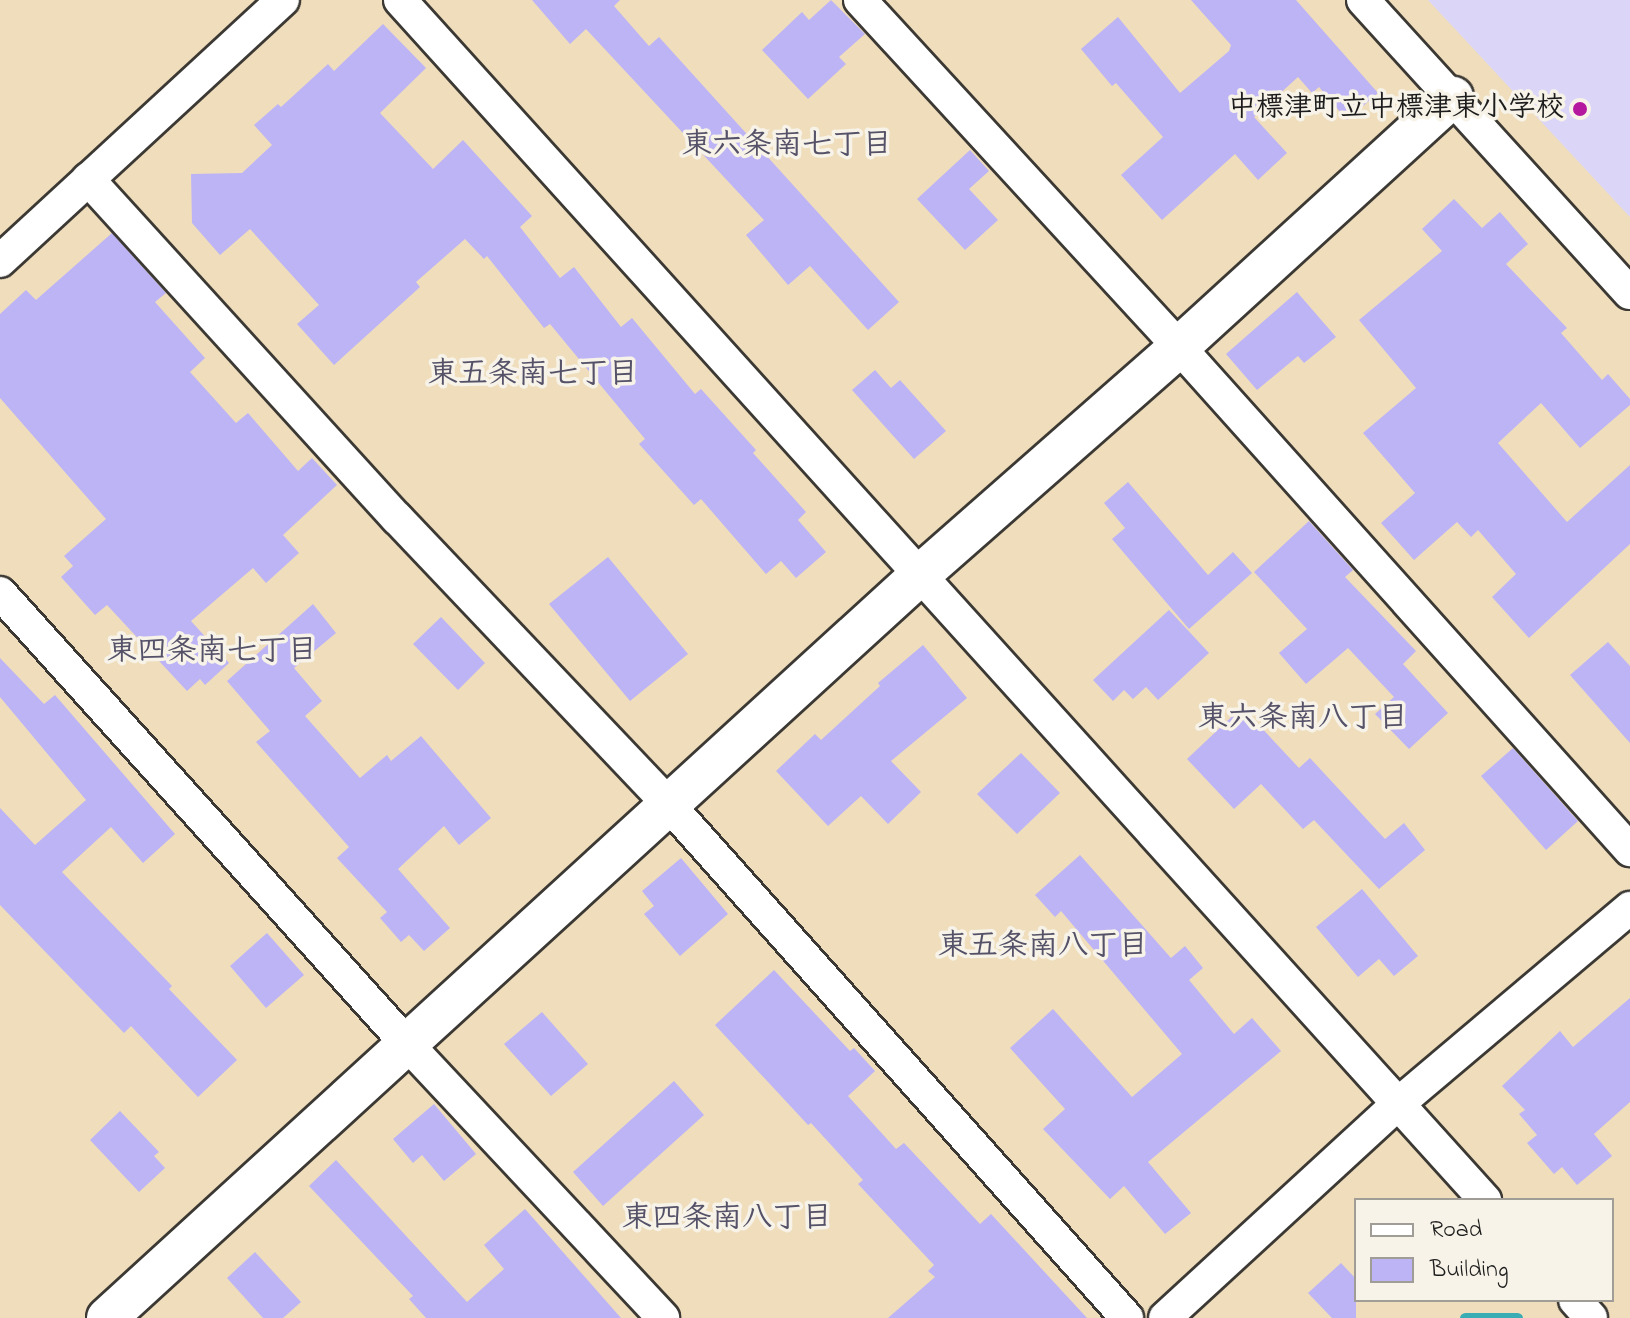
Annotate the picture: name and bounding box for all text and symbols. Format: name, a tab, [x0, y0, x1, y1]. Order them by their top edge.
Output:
place label: 中標津町立中標津東小学校	[1228, 92, 1564, 126]
marker: 中標津町立中標津東小学校	[1571, 100, 1589, 118]
district label: 東六条南七丁目	[682, 128, 892, 164]
district label: 東五条南七丁目	[428, 357, 638, 393]
district label: 東四条南七丁目	[107, 634, 317, 670]
district label: 東六条南八丁目	[1198, 701, 1408, 737]
district label: 東五条南八丁目	[938, 929, 1148, 965]
legend	[1354, 1198, 1614, 1302]
district label: 東四条南八丁目	[622, 1201, 832, 1237]
text: Road	[1430, 1213, 1482, 1248]
text: Building	[1430, 1253, 1509, 1288]

